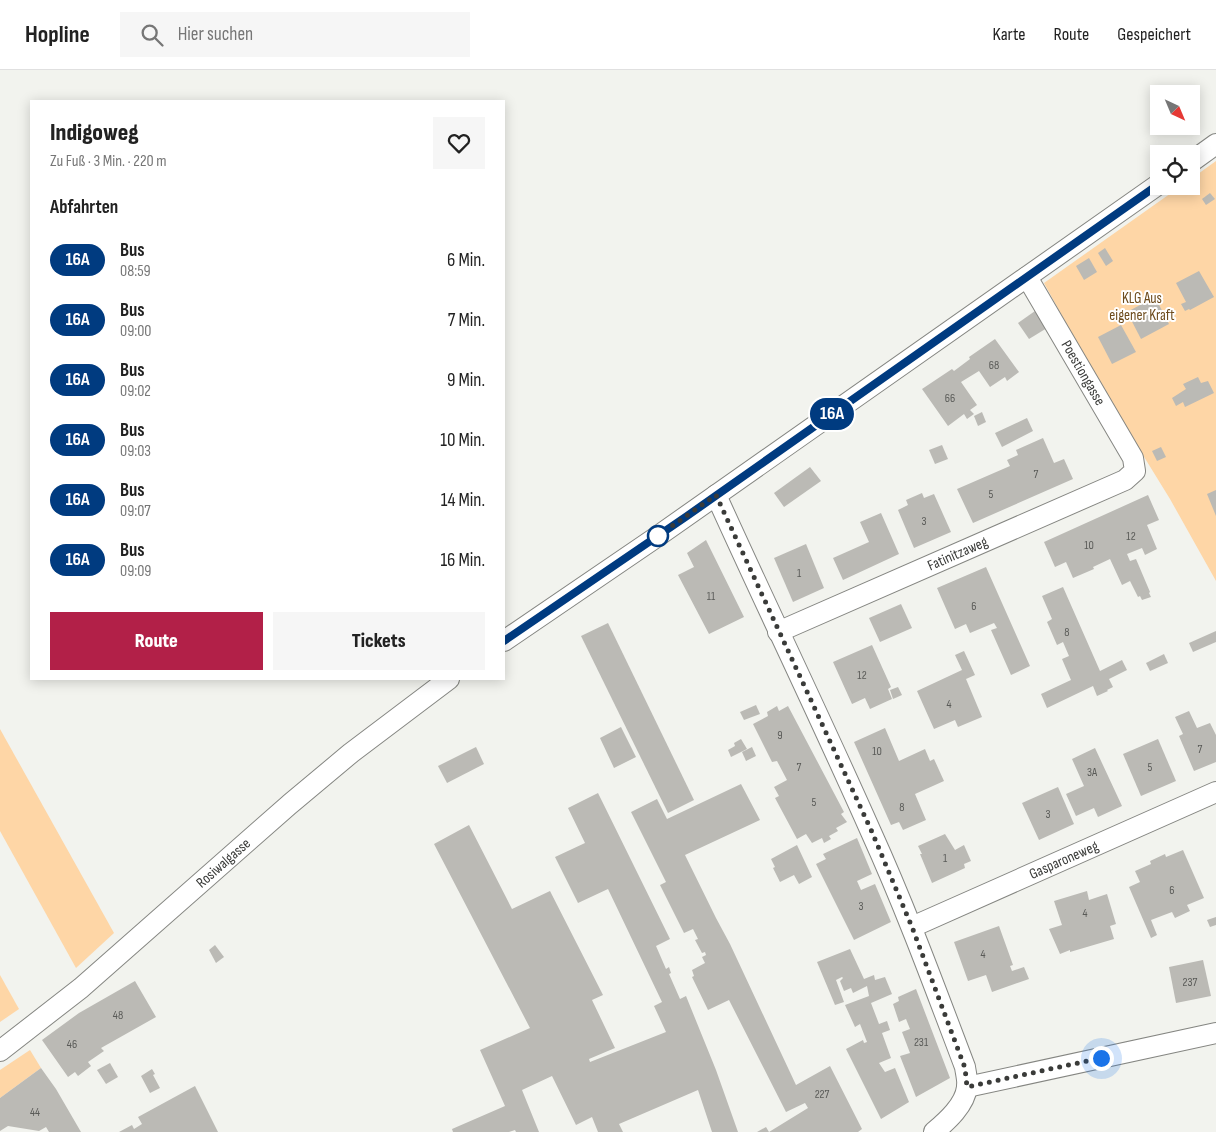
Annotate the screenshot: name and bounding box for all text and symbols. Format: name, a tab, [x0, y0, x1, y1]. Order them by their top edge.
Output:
search box	[120, 12, 470, 57]
text: Hopline	[25, 20, 90, 49]
icon: search	[138, 21, 166, 49]
text: Hier suchen	[178, 23, 253, 46]
text: Karte	[993, 24, 1026, 45]
text: Route	[1054, 24, 1089, 45]
text: Gespeichert	[1117, 24, 1191, 45]
north arrow	[1150, 85, 1200, 135]
map controls	[1150, 85, 1200, 195]
button: heart	[433, 117, 485, 169]
text: Indigoweg	[50, 118, 139, 147]
button: locate	[1150, 145, 1200, 195]
text: Zu Fuß · 3 Min. · 220 m	[50, 152, 166, 171]
text: Abfahrten	[50, 196, 118, 219]
text: Bus	[120, 239, 145, 262]
text: 16A	[65, 249, 90, 270]
text: 6 Min.	[447, 249, 485, 272]
text: 08:59	[120, 262, 151, 281]
park label: KLG Aus eigener Kraft	[1109, 289, 1175, 325]
text: Bus	[120, 299, 145, 322]
text: 16A	[65, 309, 90, 330]
text: 7 Min.	[448, 309, 485, 332]
text: 09:00	[120, 322, 152, 341]
street label: Poestiongasse	[1057, 337, 1109, 409]
house number: 68	[989, 358, 999, 373]
text: Bus	[120, 359, 145, 382]
text: 16A	[65, 369, 90, 390]
text: 9 Min.	[447, 369, 485, 392]
text: 09:02	[120, 382, 151, 401]
house number: 66	[945, 391, 955, 406]
line badge: 16A	[803, 398, 861, 430]
text: 16A	[820, 403, 844, 424]
text: Bus	[120, 419, 145, 442]
text: 16A	[65, 429, 90, 450]
text: 10 Min.	[440, 429, 485, 452]
text: 09:03	[120, 442, 151, 461]
house number: 7	[1034, 467, 1039, 482]
text: Bus	[120, 479, 145, 502]
house number: 5	[989, 487, 994, 502]
text: 16A	[65, 489, 90, 510]
text: 14 Min.	[441, 489, 485, 512]
text: 09:07	[120, 502, 151, 521]
house number: 3	[921, 514, 927, 529]
unlabelled marker	[647, 525, 669, 547]
house number: 12	[1126, 529, 1136, 544]
street label: Fatinitzaweg	[924, 532, 991, 575]
house number: 10	[1084, 538, 1094, 553]
text: Bus	[120, 539, 145, 562]
text: 16A	[65, 549, 90, 570]
text: 16 Min.	[440, 549, 485, 572]
text: 09:09	[120, 562, 151, 581]
house number: 1	[797, 566, 802, 581]
house number: 11	[707, 589, 716, 604]
house number: 6	[971, 599, 977, 614]
button: Route	[50, 612, 263, 670]
button: Tickets	[273, 612, 485, 670]
house number: 8	[1064, 625, 1070, 640]
house number: 12	[857, 668, 867, 683]
house number: 4	[946, 697, 952, 712]
house number: 9	[777, 728, 783, 743]
house number: 7	[1198, 742, 1203, 757]
house number: 10	[872, 744, 882, 759]
house number: 7	[797, 760, 802, 775]
house number: 5	[1148, 760, 1153, 775]
house number: 3A	[1087, 765, 1098, 780]
house number: 5	[812, 795, 817, 810]
house number: 8	[899, 800, 905, 815]
house number: 3	[1045, 807, 1051, 822]
street label: Rosiwalgasse	[192, 834, 254, 892]
street label: Gasparoneweg	[1026, 836, 1101, 883]
house number: 1	[943, 851, 948, 866]
house number: 6	[1169, 883, 1175, 898]
house number: 3	[858, 899, 864, 914]
house number: 4	[1082, 906, 1088, 921]
house number: 4	[980, 947, 986, 962]
house number: 237	[1183, 975, 1198, 990]
house number: 48	[113, 1008, 123, 1023]
house number: 231	[914, 1035, 929, 1050]
house number: 46	[67, 1037, 77, 1052]
your location	[1089, 1046, 1114, 1071]
house number: 227	[815, 1087, 830, 1102]
house number: 44	[30, 1105, 40, 1120]

